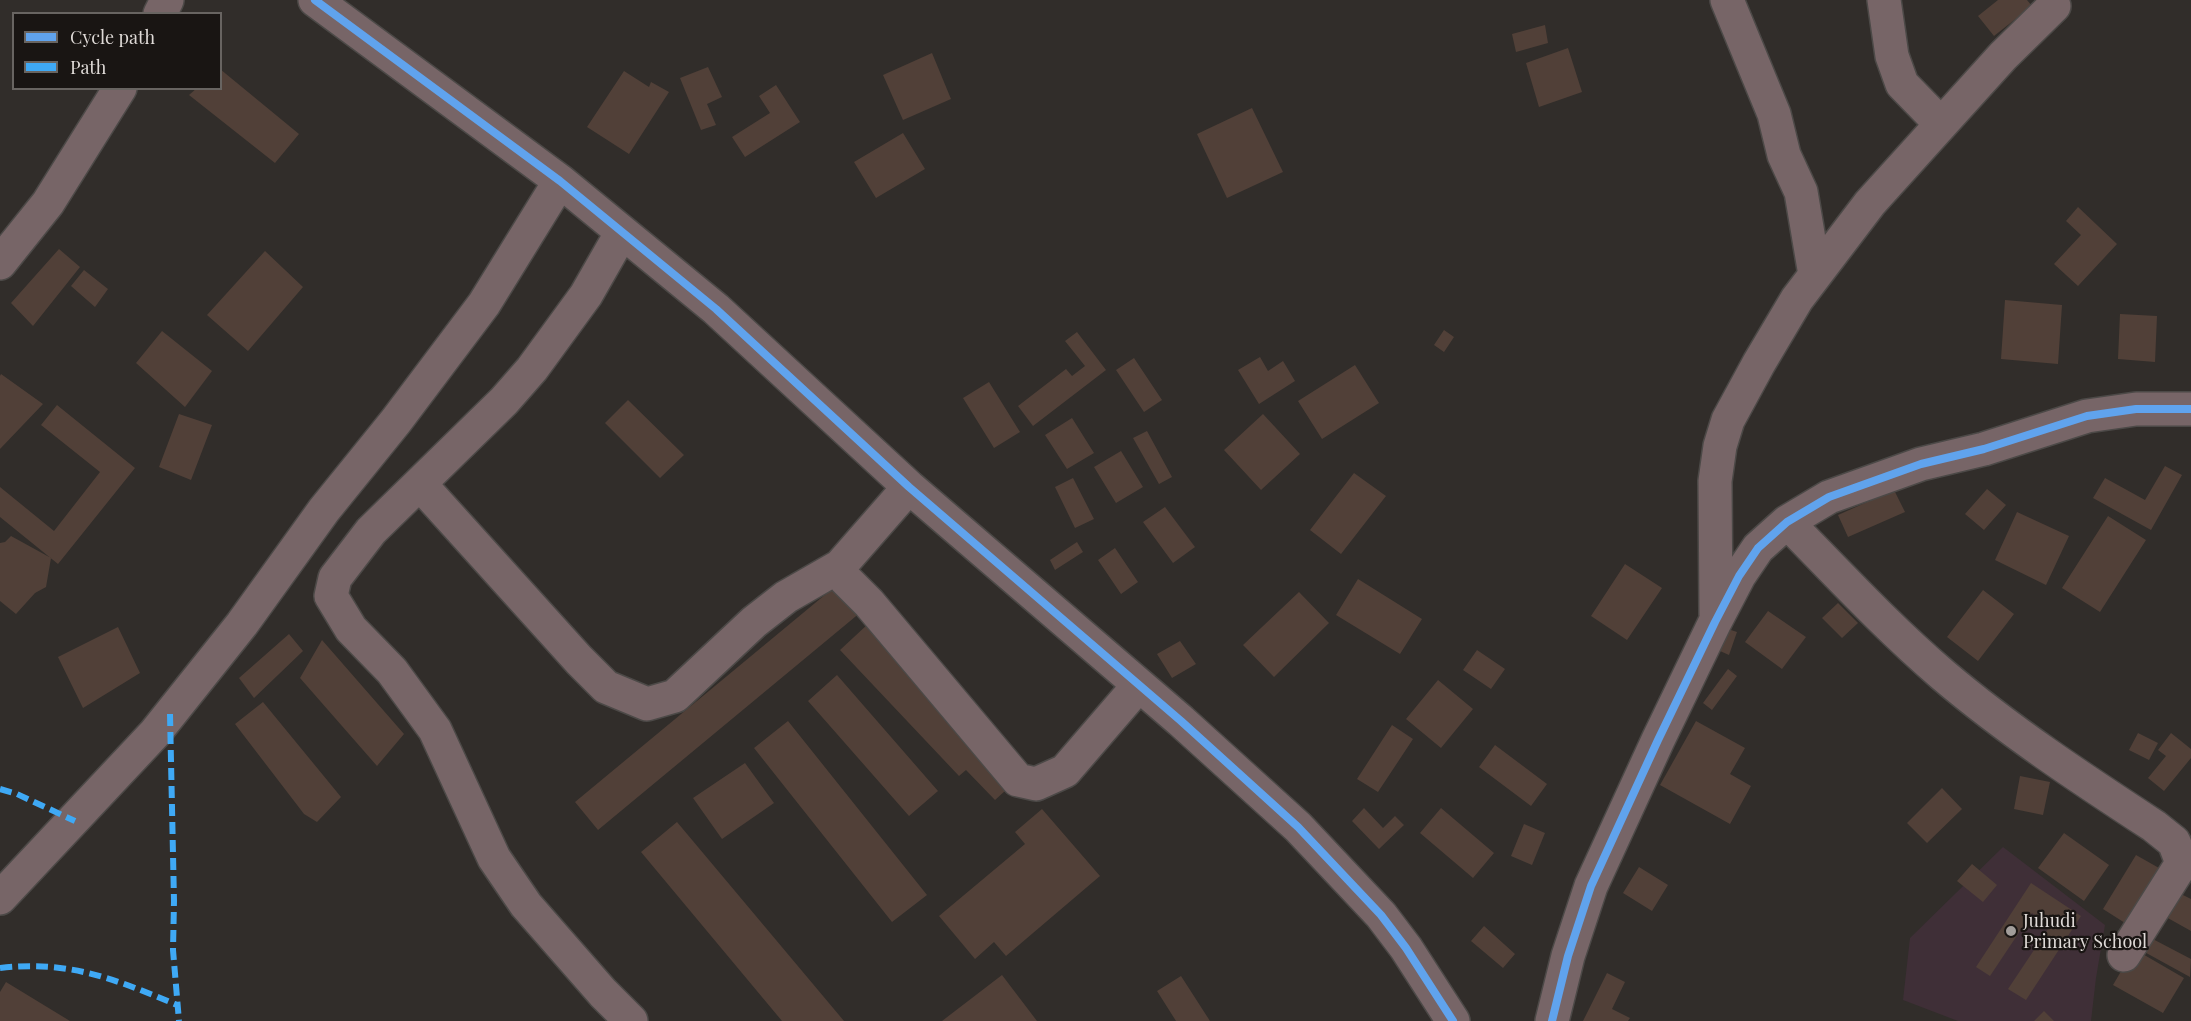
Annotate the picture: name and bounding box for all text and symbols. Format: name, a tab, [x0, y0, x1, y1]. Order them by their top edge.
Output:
legend	[12, 12, 222, 90]
text: Cycle path	[70, 25, 155, 49]
text: Path	[70, 55, 106, 79]
place label: Juhudi Primary School	[2023, 910, 2147, 952]
marker: Juhudi Primary School	[2004, 924, 2018, 938]

